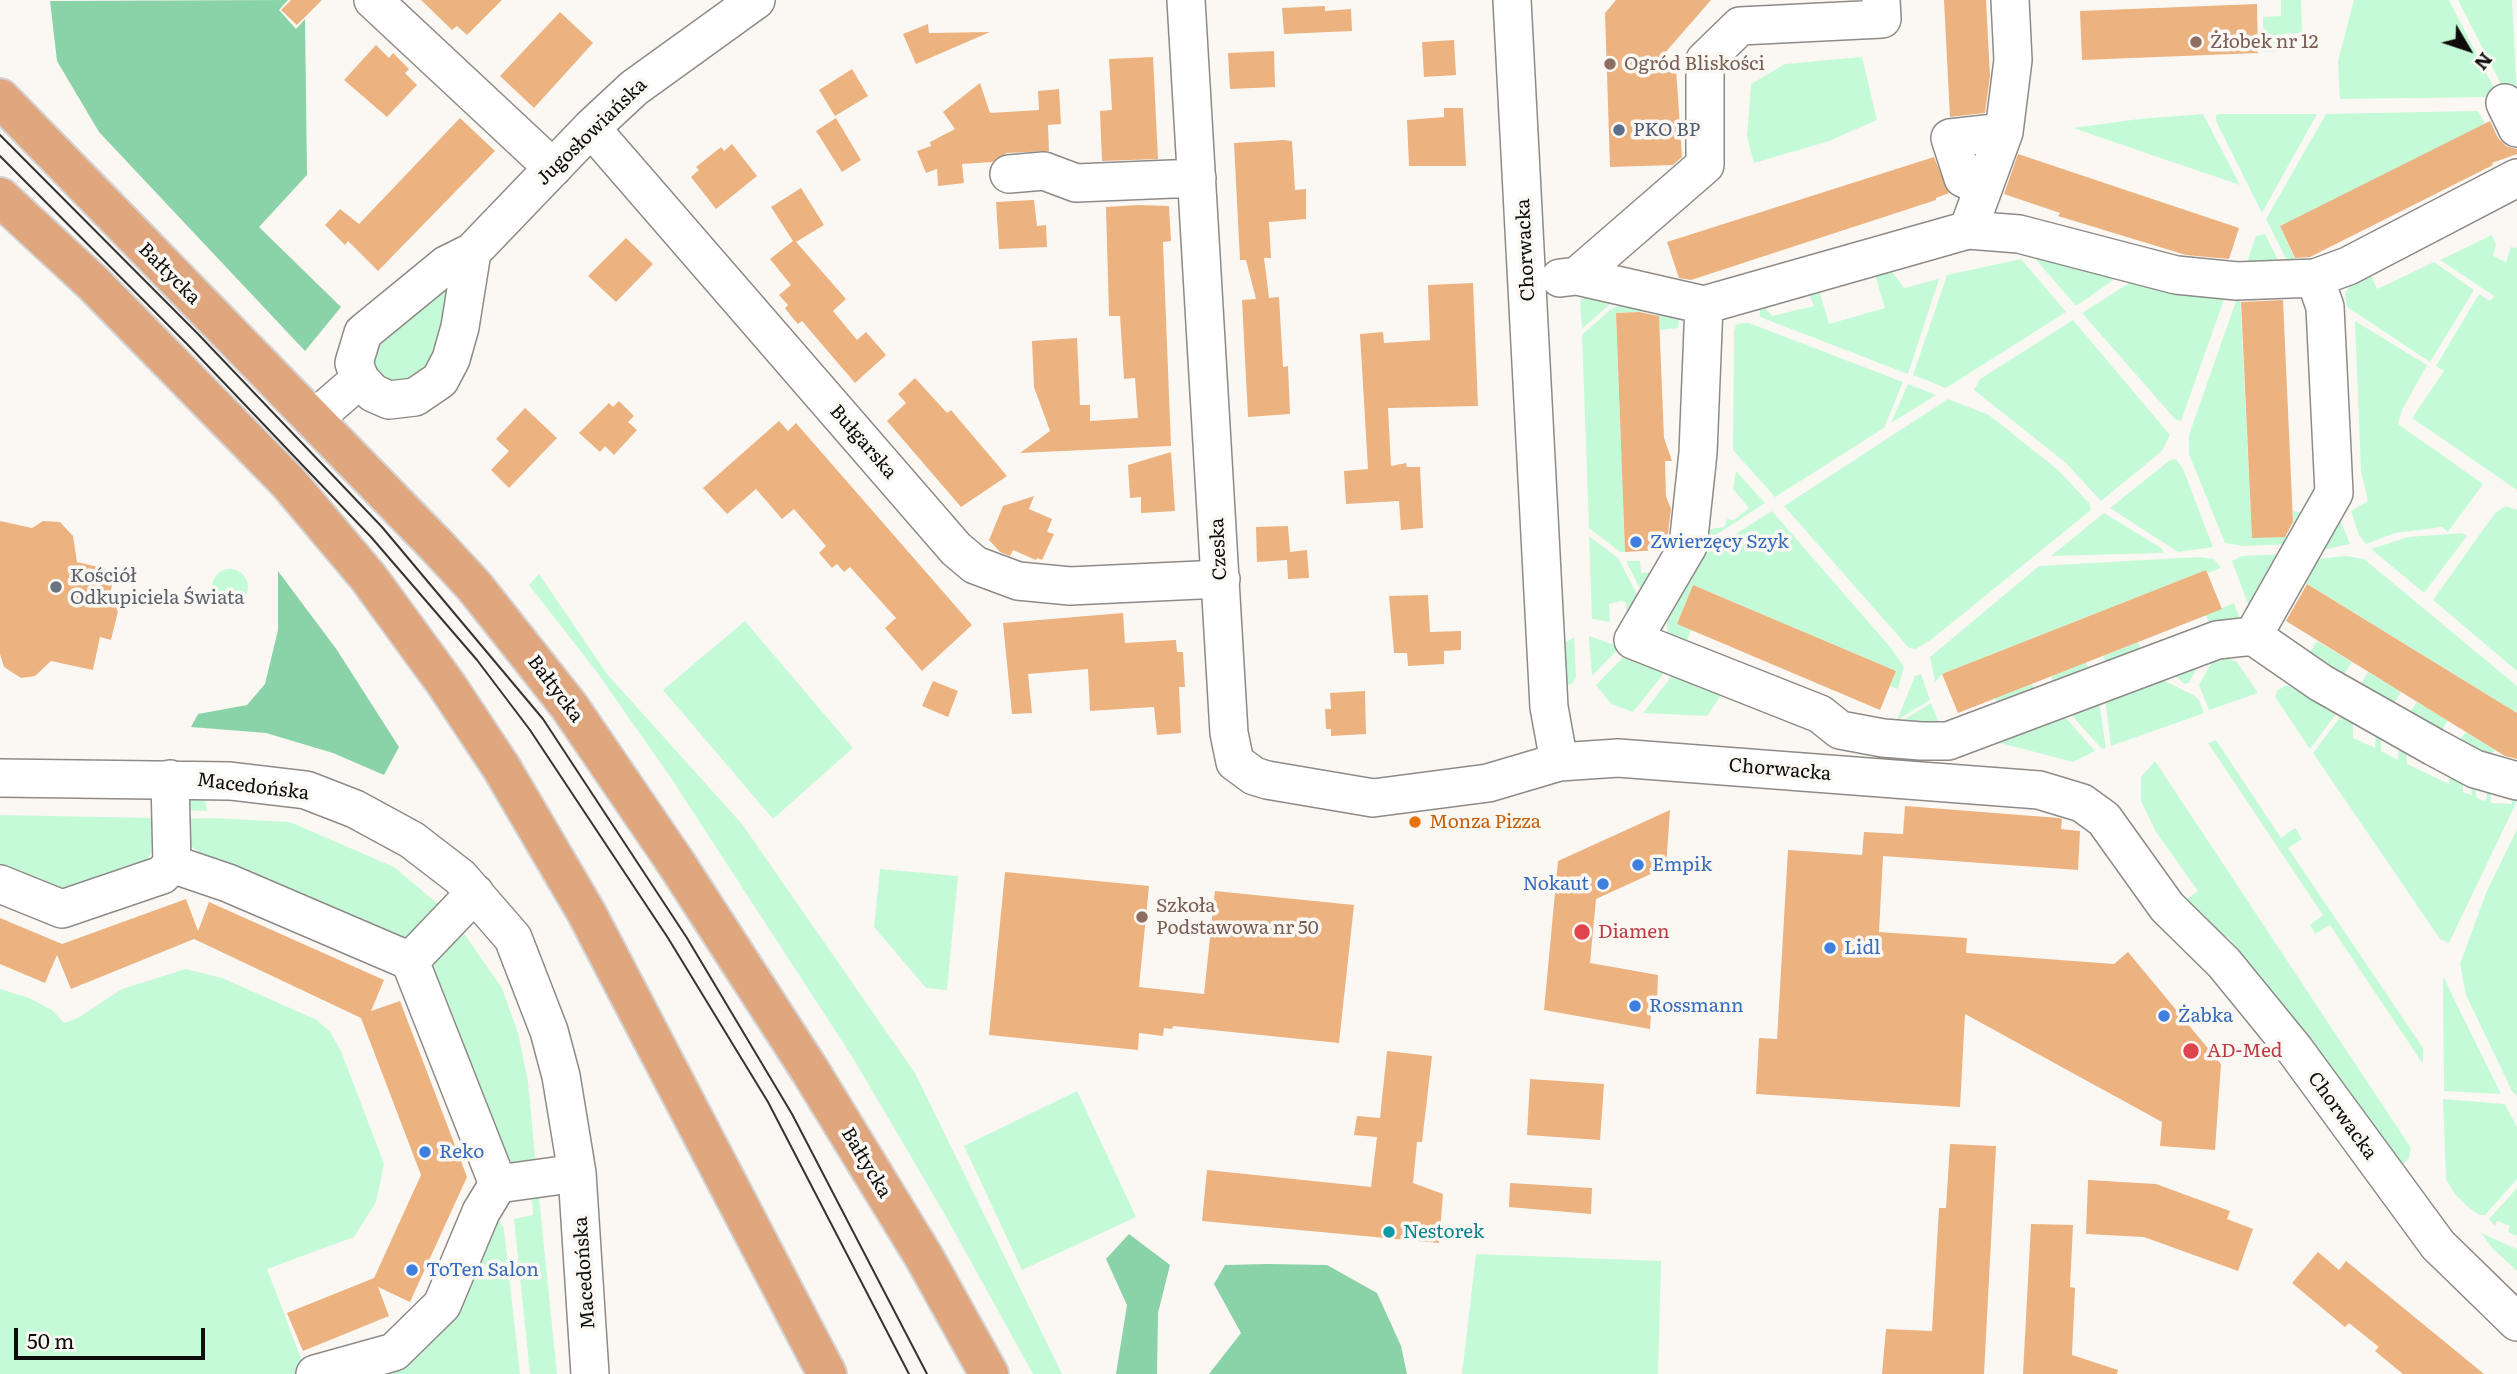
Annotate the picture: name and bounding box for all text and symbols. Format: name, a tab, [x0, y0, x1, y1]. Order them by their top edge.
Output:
north arrow	[2433, 14, 2503, 84]
place label: Żłobek nr 12	[2210, 31, 2318, 53]
marker: Żłobek nr 12	[2188, 34, 2204, 50]
text: N	[2468, 47, 2500, 77]
place label: Ogród Bliskości	[1624, 53, 1765, 75]
marker: Ogród Bliskości	[1602, 56, 1618, 72]
street label: Jugosłowiańska	[532, 74, 652, 190]
place label: PKO BP	[1633, 119, 1700, 141]
marker: PKO BP	[1611, 122, 1627, 138]
street label: Chorwacka	[1512, 198, 1540, 302]
street label: Bałtycka	[133, 238, 205, 310]
street label: Bułgarska	[825, 400, 901, 484]
street label: Czeska	[1206, 517, 1232, 581]
place label: Zwierzęcy Szyk	[1650, 531, 1789, 553]
marker: Zwierzęcy Szyk	[1628, 534, 1644, 550]
place label: Kościół Odkupiciela Świata	[70, 565, 245, 609]
marker: Kościół Odkupiciela Świata	[48, 579, 64, 595]
street label: Bałtycka	[522, 651, 588, 727]
street label: Chorwacka	[1728, 754, 1832, 786]
street label: Macedońska	[195, 769, 311, 805]
place label: Monza Pizza	[1429, 811, 1541, 833]
marker: Monza Pizza	[1407, 814, 1423, 830]
place label: Empik	[1652, 854, 1712, 876]
marker: Empik	[1630, 857, 1646, 873]
place label: Nokaut	[1523, 873, 1589, 895]
marker: Nokaut	[1595, 876, 1611, 892]
place label: Szkoła Podstawowa nr 50	[1156, 895, 1319, 939]
marker: Szkoła Podstawowa nr 50	[1134, 909, 1150, 925]
place label: Diamen	[1598, 921, 1669, 943]
marker: Diamen	[1572, 922, 1592, 942]
place label: Lidl	[1844, 937, 1880, 959]
marker: Lidl	[1822, 940, 1838, 956]
place label: Rossmann	[1649, 995, 1744, 1017]
marker: Rossmann	[1627, 998, 1643, 1014]
place label: Żabka	[2178, 1005, 2233, 1027]
marker: Żabka	[2156, 1008, 2172, 1024]
place label: AD-Med	[2207, 1040, 2282, 1062]
marker: AD-Med	[2181, 1041, 2201, 1061]
street label: Chorwacka	[2303, 1068, 2381, 1164]
street label: Bałtycka	[836, 1124, 896, 1202]
place label: Reko	[439, 1141, 484, 1163]
marker: Reko	[417, 1144, 433, 1160]
street label: Macedońska	[570, 1216, 600, 1330]
place label: Nestorek	[1403, 1221, 1484, 1243]
marker: Nestorek	[1381, 1224, 1397, 1240]
place label: ToTen Salon	[426, 1259, 539, 1281]
marker: ToTen Salon	[404, 1262, 420, 1278]
scale bar	[18, 1314, 208, 1358]
text: 50 m	[27, 1324, 74, 1355]

